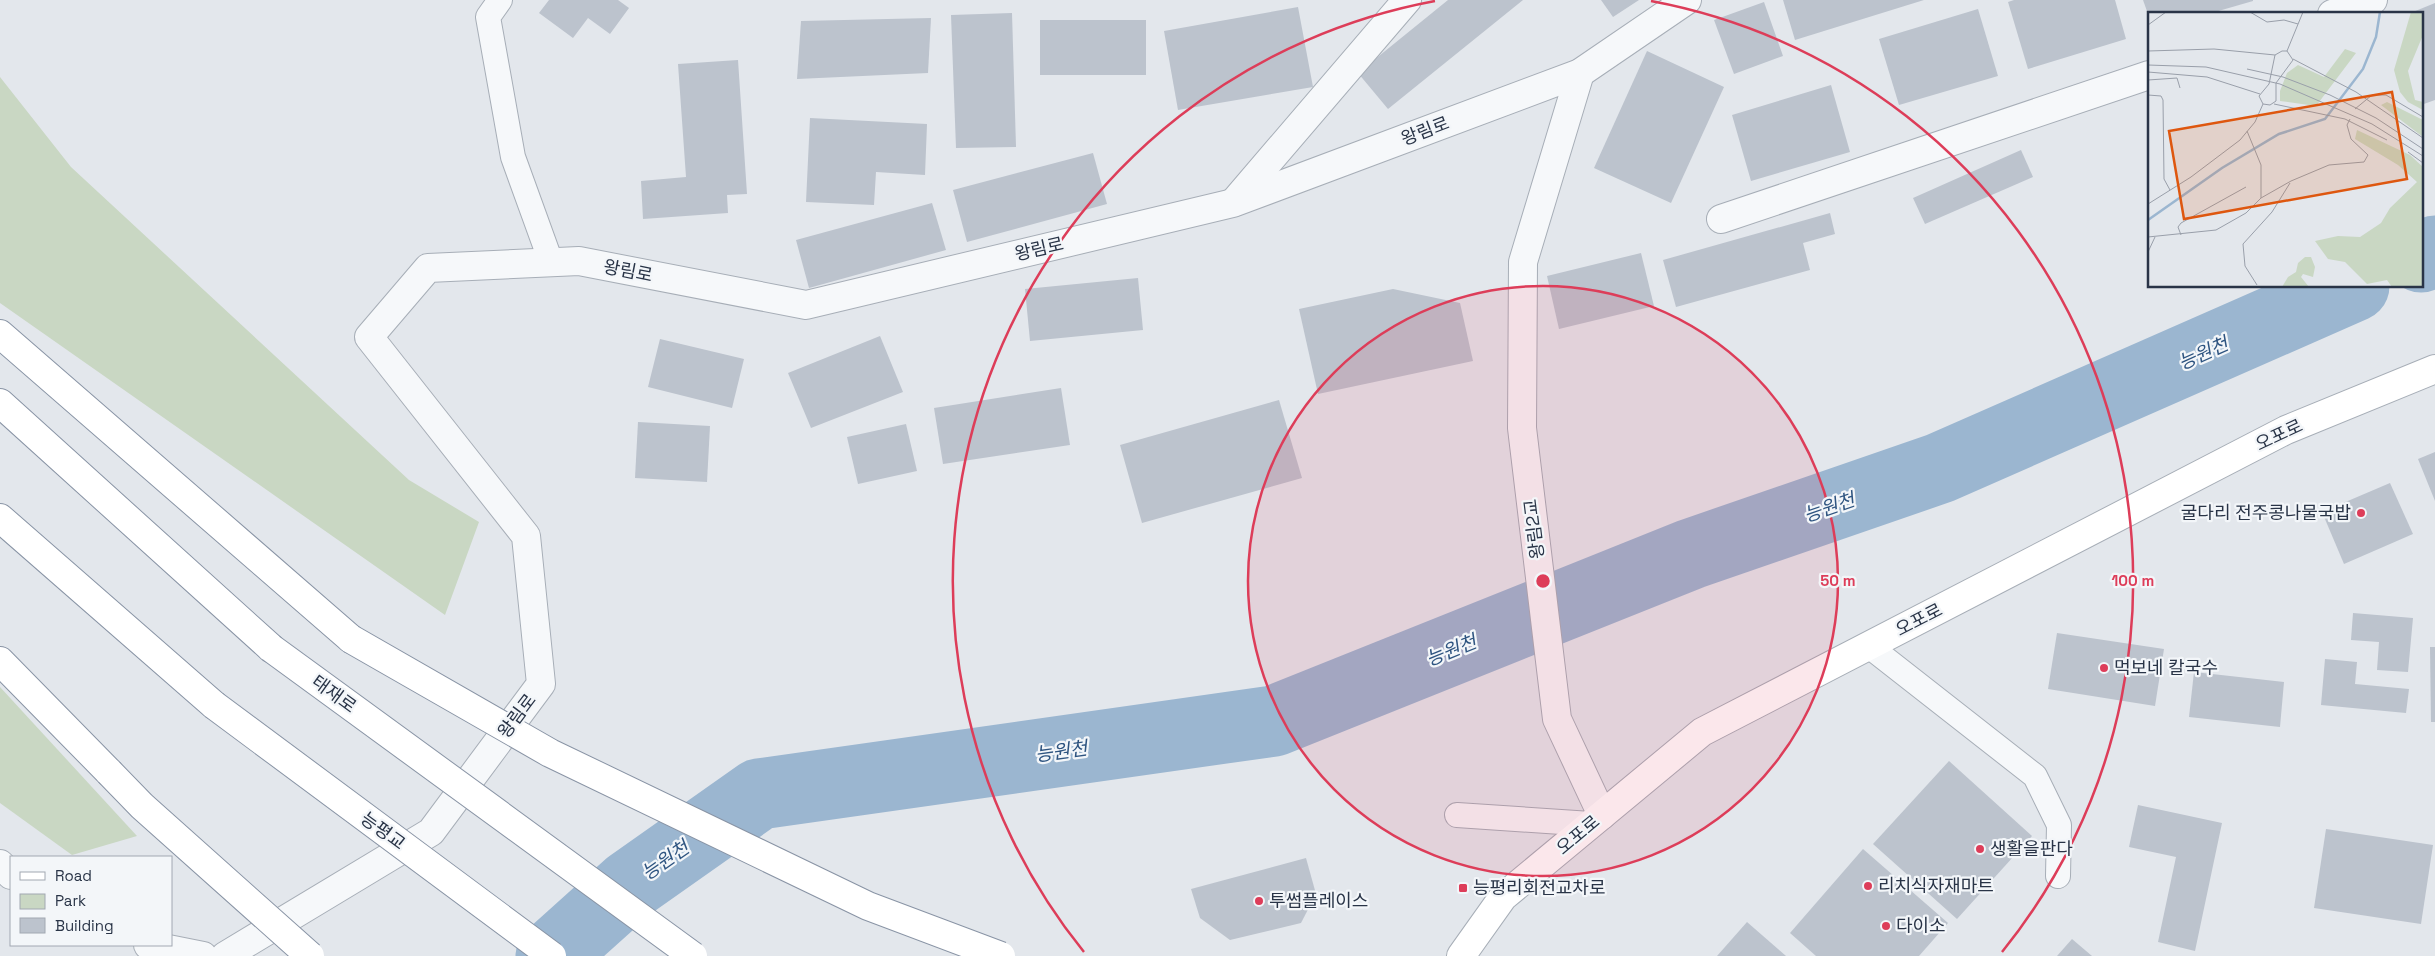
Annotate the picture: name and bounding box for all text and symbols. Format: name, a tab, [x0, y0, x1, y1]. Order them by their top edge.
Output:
inset map	[2148, 12, 2422, 288]
street label: 왕림로	[1398, 111, 1452, 150]
street label: 왕림로	[1012, 232, 1066, 265]
street label: 왕림로	[602, 254, 655, 287]
water label: 능원천	[2174, 331, 2234, 376]
street label: 오포로	[2251, 414, 2306, 455]
water label: 능원천	[1800, 487, 1859, 528]
street label: 왕림2교	[1518, 498, 1549, 561]
place label: 굴다리 전주콩나물국밥	[2181, 501, 2351, 524]
marker: 굴다리 전주콩나물국밥	[2355, 507, 2367, 519]
text: 50 m	[1820, 571, 1856, 590]
text: 100 m	[2112, 571, 2154, 590]
centre of rings	[1534, 572, 1552, 590]
street label: 오포로	[1891, 598, 1946, 641]
water label: 능원천	[1422, 628, 1482, 672]
place label: 먹보네 칼국수	[2114, 656, 2218, 679]
marker: 먹보네 칼국수	[2098, 662, 2110, 674]
street label: 태재로	[307, 670, 361, 718]
street label: 왕림로	[492, 689, 541, 742]
water label: 능원천	[1033, 735, 1090, 768]
street label: 능평교	[356, 807, 410, 855]
street label: 오포로	[1551, 810, 1604, 859]
water label: 능원천	[637, 834, 695, 886]
place label: 생활을판다	[1990, 837, 2073, 860]
marker: 생활을판다	[1974, 843, 1986, 855]
legend	[10, 856, 172, 946]
text: Road	[55, 866, 92, 885]
place label: 리치식자재마트	[1878, 874, 1994, 897]
place label: 능평리회전교차로	[1473, 876, 1605, 899]
marker: 리치식자재마트	[1862, 880, 1874, 892]
marker: 능평리회전교차로	[1457, 882, 1469, 894]
place label: 투썸플레이스	[1269, 889, 1368, 912]
text: Park	[55, 891, 86, 910]
marker: 투썸플레이스	[1253, 895, 1265, 907]
place label: 다이소	[1896, 914, 1946, 937]
text: Building	[55, 916, 114, 935]
marker: 다이소	[1880, 920, 1892, 932]

